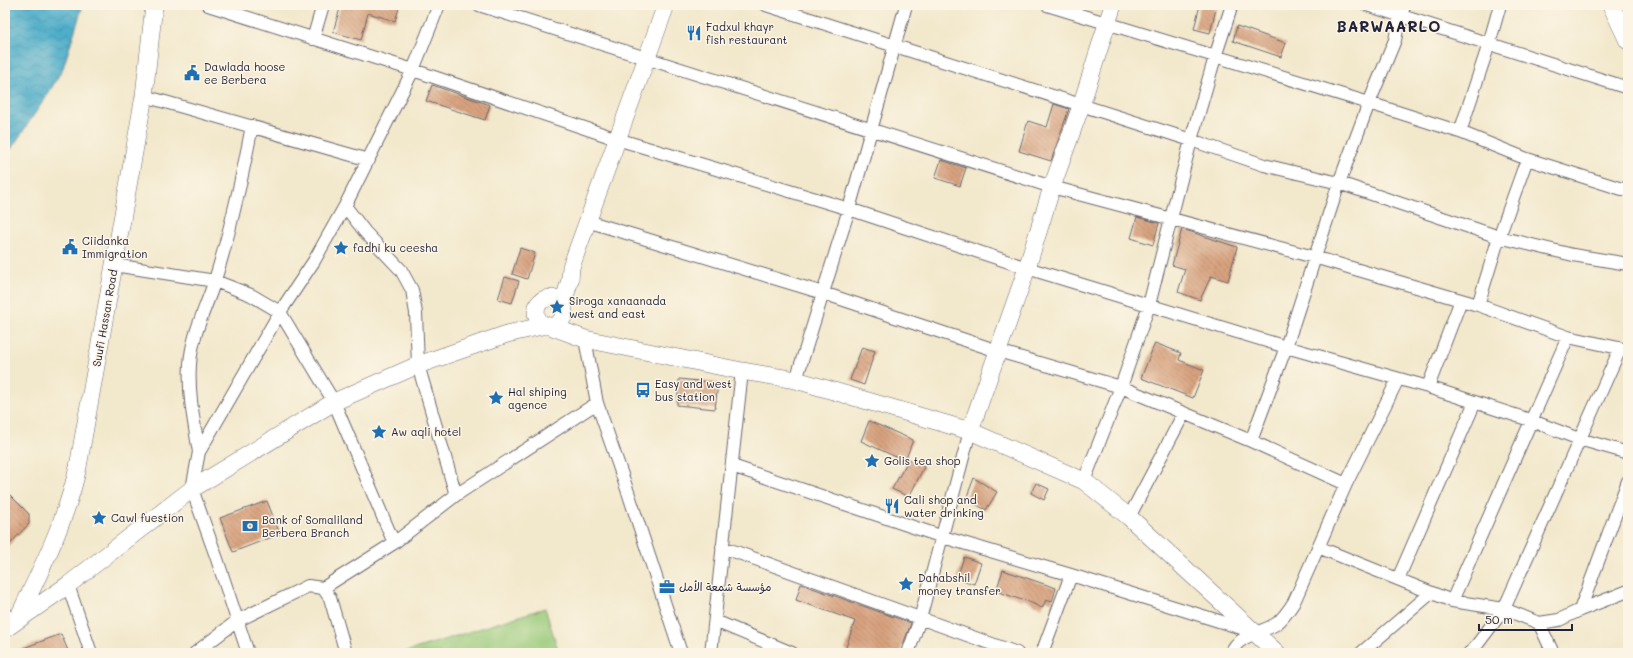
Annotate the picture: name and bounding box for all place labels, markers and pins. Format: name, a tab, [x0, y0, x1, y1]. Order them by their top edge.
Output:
place label: Fadxul khayr fish restaurant	[706, 19, 788, 47]
restaurant icon: Fadxul khayr fish restaurant	[685, 24, 703, 42]
place label: Dawlada hoose ee Berbera	[204, 59, 286, 87]
public building icon: Dawlada hoose ee Berbera	[183, 64, 201, 82]
place label: Ciidanka Immigration	[82, 233, 147, 261]
public building icon: Ciidanka Immigration	[61, 238, 79, 256]
place icon: fadhi ku ceesha	[332, 239, 350, 257]
place label: fadhi ku ceesha	[353, 240, 438, 255]
place label: Siroga xanaanada west and east	[569, 293, 667, 321]
place icon: Siroga xanaanada west and east	[548, 298, 566, 316]
place label: Easy and west bus station	[655, 376, 732, 404]
bus stop icon: Easy and west bus station	[634, 381, 652, 399]
place label: Hal shiping agence	[508, 384, 567, 412]
place icon: Hal shiping agence	[487, 389, 505, 407]
place icon: Aw aqli hotel	[370, 423, 388, 441]
place label: Aw aqli hotel	[391, 424, 461, 439]
place icon: Golis tea shop	[863, 452, 881, 470]
place label: Golis tea shop	[884, 453, 961, 468]
place label: Cali shop and water drinking	[904, 492, 984, 520]
restaurant icon: Cali shop and water drinking	[883, 497, 901, 515]
place icon: Cawl fuestion	[90, 509, 108, 527]
place label: Cawl fuestion	[111, 510, 184, 525]
place label: Bank of Somaliland Berbera Branch	[262, 512, 363, 540]
bank icon: Bank of Somaliland Berbera Branch	[241, 517, 259, 535]
place label: Dahabshil money transfer	[918, 570, 1001, 598]
place icon: Dahabshil money transfer	[897, 575, 915, 593]
office icon: مؤسسة شمعة الأمل	[658, 578, 676, 596]
place label: مؤسسة شمعة الأمل	[679, 579, 771, 595]

